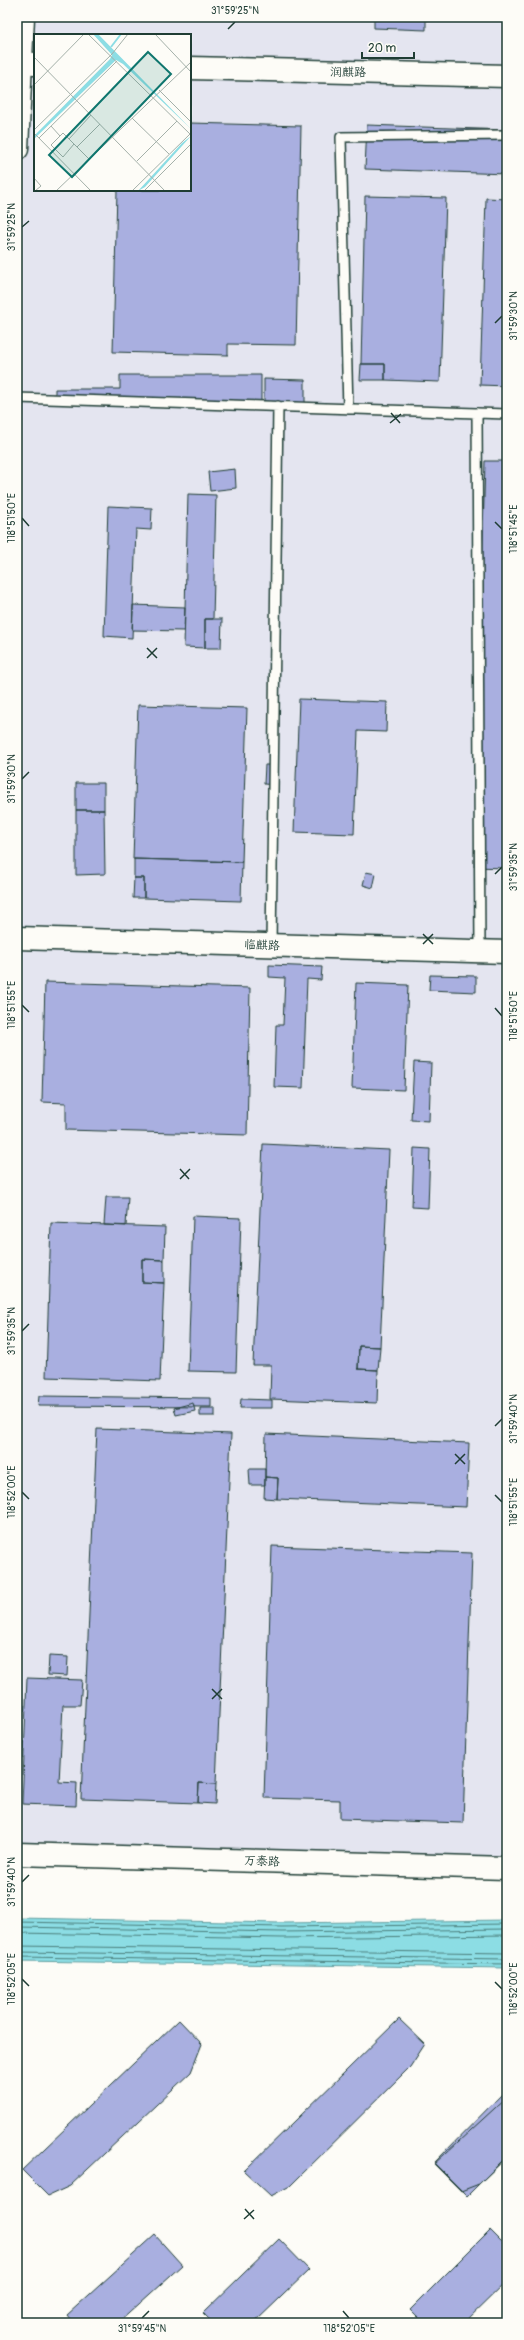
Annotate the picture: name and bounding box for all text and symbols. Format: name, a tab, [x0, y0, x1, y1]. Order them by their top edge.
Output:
text: 31°59'25"N	[211, 5, 259, 17]
inset map	[34, 34, 191, 191]
scale bar	[362, 34, 414, 60]
text: 20 m	[368, 41, 397, 56]
street label: 润麒路	[330, 65, 366, 80]
text: 31°59'25"N	[6, 203, 18, 251]
text: 31°59'30"N	[508, 291, 520, 341]
text: 118°51'50"E	[6, 493, 18, 543]
text: 118°51'45"E	[508, 504, 520, 554]
text: 31°59'30"N	[6, 754, 18, 804]
text: 31°59'35"N	[508, 843, 520, 891]
street label: 临麒路	[244, 937, 280, 954]
text: 118°51'55"E	[6, 981, 18, 1029]
text: 118°51'50"E	[508, 991, 520, 1041]
text: 31°59'35"N	[6, 1307, 18, 1355]
text: 31°59'40"N	[508, 1394, 520, 1444]
text: 118°52'00"E	[6, 1465, 18, 1519]
text: 118°51'55"E	[508, 1478, 520, 1526]
street label: 万泰路	[244, 1853, 280, 1870]
text: 31°59'40"N	[6, 1857, 18, 1907]
text: 118°52'05"E	[6, 1953, 18, 2005]
text: 118°52'00"E	[508, 1962, 520, 2016]
text: 31°59'45"N	[118, 2323, 166, 2335]
text: 118°52'05"E	[323, 2323, 375, 2335]

